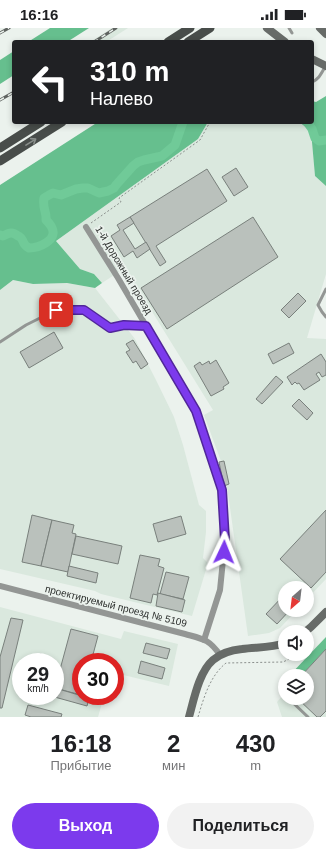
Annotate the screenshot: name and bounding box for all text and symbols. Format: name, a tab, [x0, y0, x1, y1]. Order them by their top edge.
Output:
text: 16:16	[20, 6, 58, 23]
icon: left	[24, 56, 76, 108]
text: 310 m	[90, 56, 169, 87]
text: Налево	[90, 89, 153, 109]
one-way arrow	[25, 137, 37, 145]
street label: 1-й Дорожный проезд	[93, 224, 155, 316]
pin	[39, 293, 73, 327]
icon: arrive	[45, 299, 67, 321]
position arrow	[203, 531, 245, 573]
north arrow	[278, 581, 314, 617]
map controls	[278, 581, 314, 705]
street label: проектируемый проезд № 5109	[44, 583, 188, 629]
button: sound	[278, 625, 314, 661]
speed limit sign: 30	[72, 653, 124, 705]
text: 29	[27, 663, 49, 685]
button: layers	[278, 669, 314, 705]
text: km/h	[27, 683, 49, 694]
text: 16:18	[50, 730, 112, 757]
text: 2	[167, 730, 180, 757]
text: 430	[236, 730, 276, 757]
text: Прибытие	[50, 758, 112, 773]
text: мин	[162, 758, 185, 773]
text: m	[250, 758, 261, 773]
button: Выход	[12, 803, 159, 849]
button: Поделиться	[167, 803, 314, 849]

